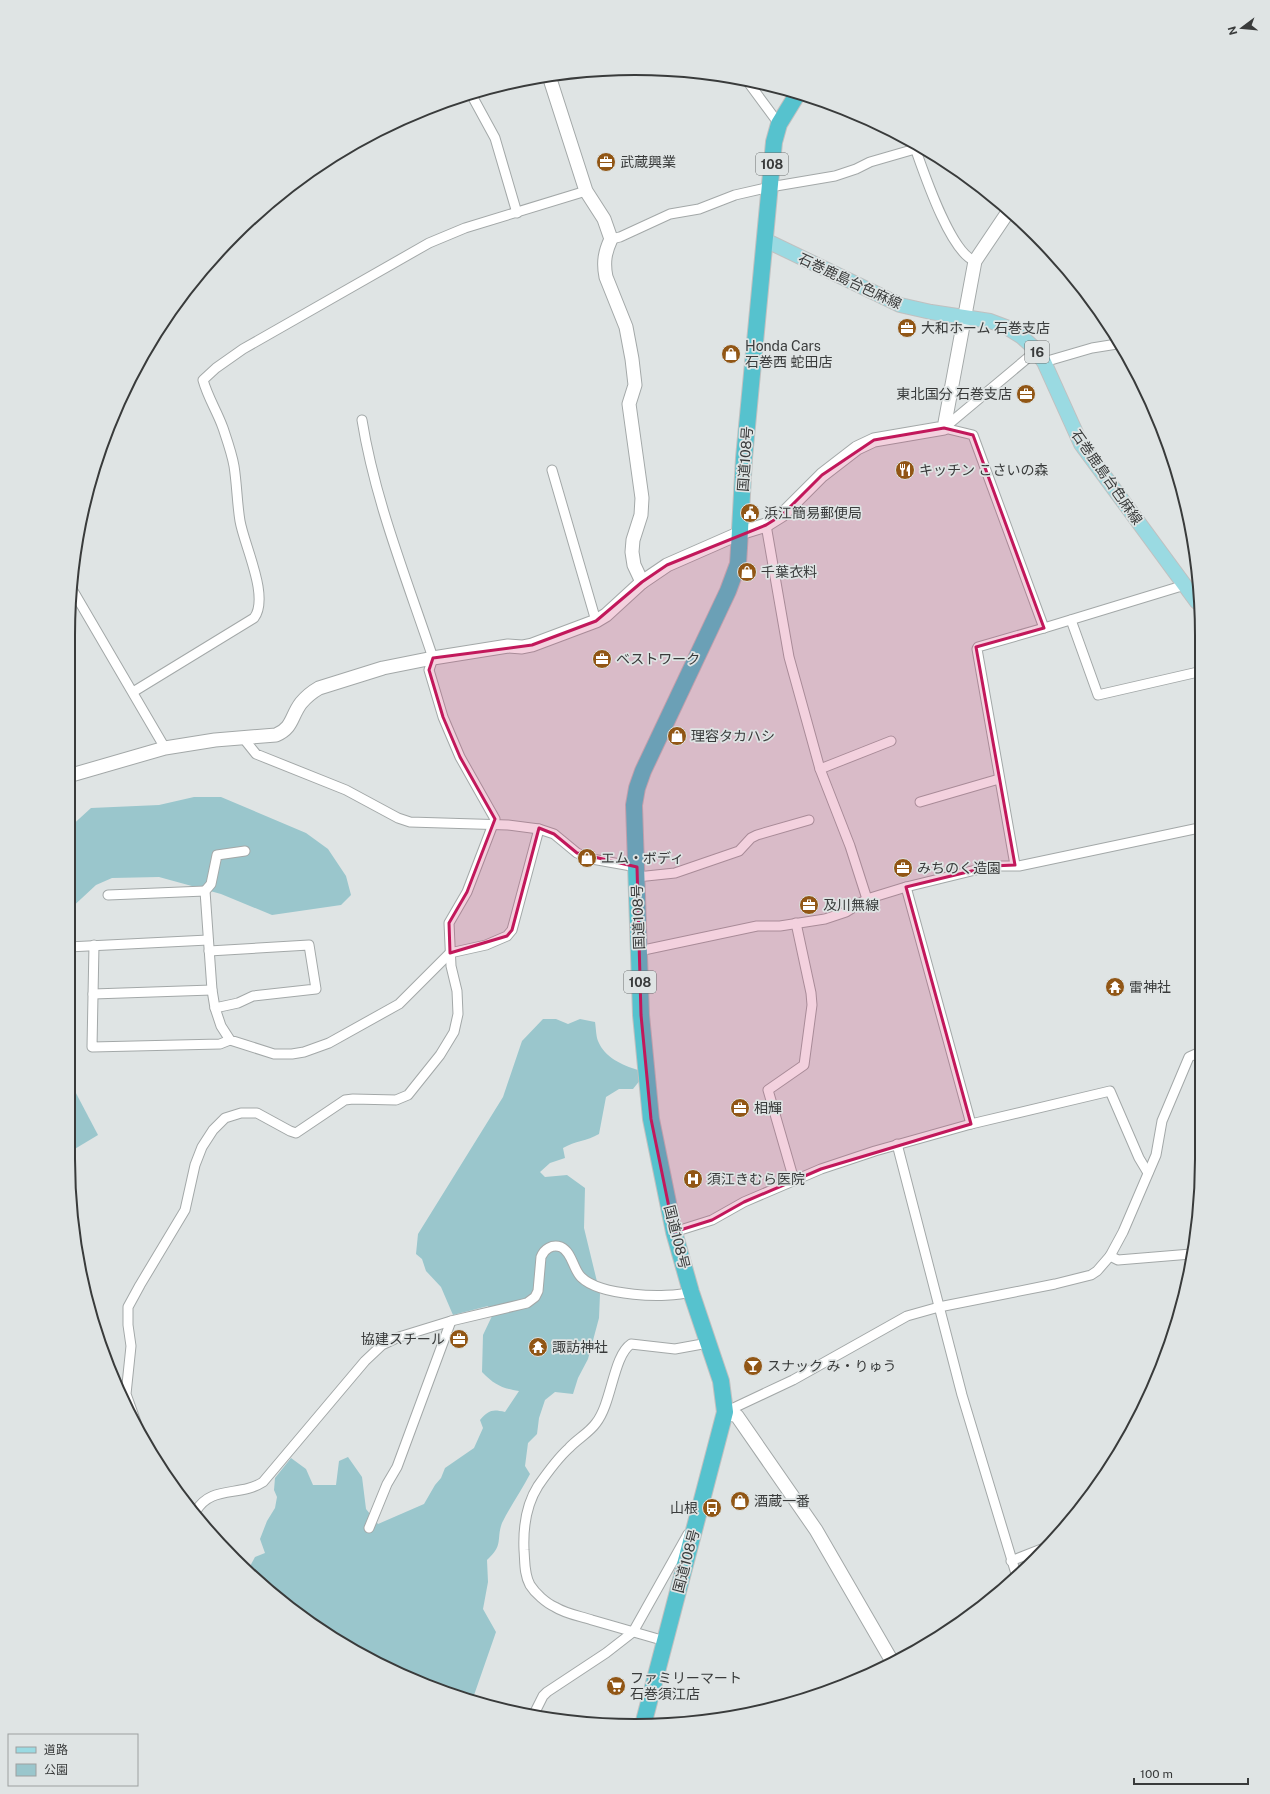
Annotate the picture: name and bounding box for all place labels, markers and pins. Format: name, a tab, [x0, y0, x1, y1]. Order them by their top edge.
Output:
office icon: 武蔵興業	[595, 151, 617, 173]
place label: 武蔵興業	[620, 154, 676, 170]
office icon: 大和ホーム 石巻支店	[896, 317, 918, 339]
place label: 大和ホーム 石巻支店	[921, 320, 1050, 336]
place label: Honda Cars 石巻西 蛇田店	[745, 338, 832, 370]
shop icon: Honda Cars 石巻西 蛇田店	[720, 343, 742, 365]
office icon: 東北国分 石巻支店	[1015, 383, 1037, 405]
place label: 東北国分 石巻支店	[897, 386, 1012, 402]
restaurant icon: キッチン こさいの森	[894, 459, 916, 481]
place label: キッチン こさいの森	[919, 462, 1048, 478]
public building icon: 浜江簡易郵便局	[739, 502, 761, 524]
place label: 浜江簡易郵便局	[764, 505, 862, 521]
shop icon: 千葉衣料	[736, 561, 758, 583]
place label: 千葉衣料	[761, 564, 817, 580]
office icon: ベストワーク	[591, 648, 613, 670]
place label: ベストワーク	[616, 651, 700, 667]
shop icon: 理容タカハシ	[666, 725, 688, 747]
place label: 理容タカハシ	[691, 728, 775, 744]
shop icon: エム・ボディ	[576, 847, 598, 869]
place label: エム・ボディ	[601, 850, 684, 866]
office icon: みちのく造園	[892, 857, 914, 879]
place label: みちのく造園	[917, 860, 1001, 876]
office icon: 及川無線	[798, 894, 820, 916]
place label: 及川無線	[823, 897, 879, 913]
temple icon: 雷神社	[1104, 976, 1126, 998]
place label: 雷神社	[1129, 979, 1171, 995]
office icon: 相輝	[729, 1097, 751, 1119]
place label: 相輝	[754, 1100, 782, 1116]
hospital icon: 須江きむら医院	[682, 1168, 704, 1190]
place label: 須江きむら医院	[707, 1171, 805, 1187]
office icon: 協建スチール	[448, 1328, 470, 1350]
place label: 協建スチール	[361, 1331, 445, 1347]
temple icon: 諏訪神社	[527, 1336, 549, 1358]
place label: 諏訪神社	[552, 1339, 608, 1355]
bar icon: スナック み・りゅう	[742, 1355, 764, 1377]
place label: スナック み・りゅう	[767, 1358, 896, 1374]
shop icon: 酒蔵一番	[729, 1490, 751, 1512]
place label: 酒蔵一番	[754, 1493, 810, 1509]
bus stop icon: 山根	[701, 1497, 723, 1519]
place label: 山根	[670, 1500, 698, 1516]
place label: ファミリーマート 石巻須江店	[630, 1670, 742, 1702]
supermarket icon: ファミリーマート 石巻須江店	[605, 1675, 627, 1697]

